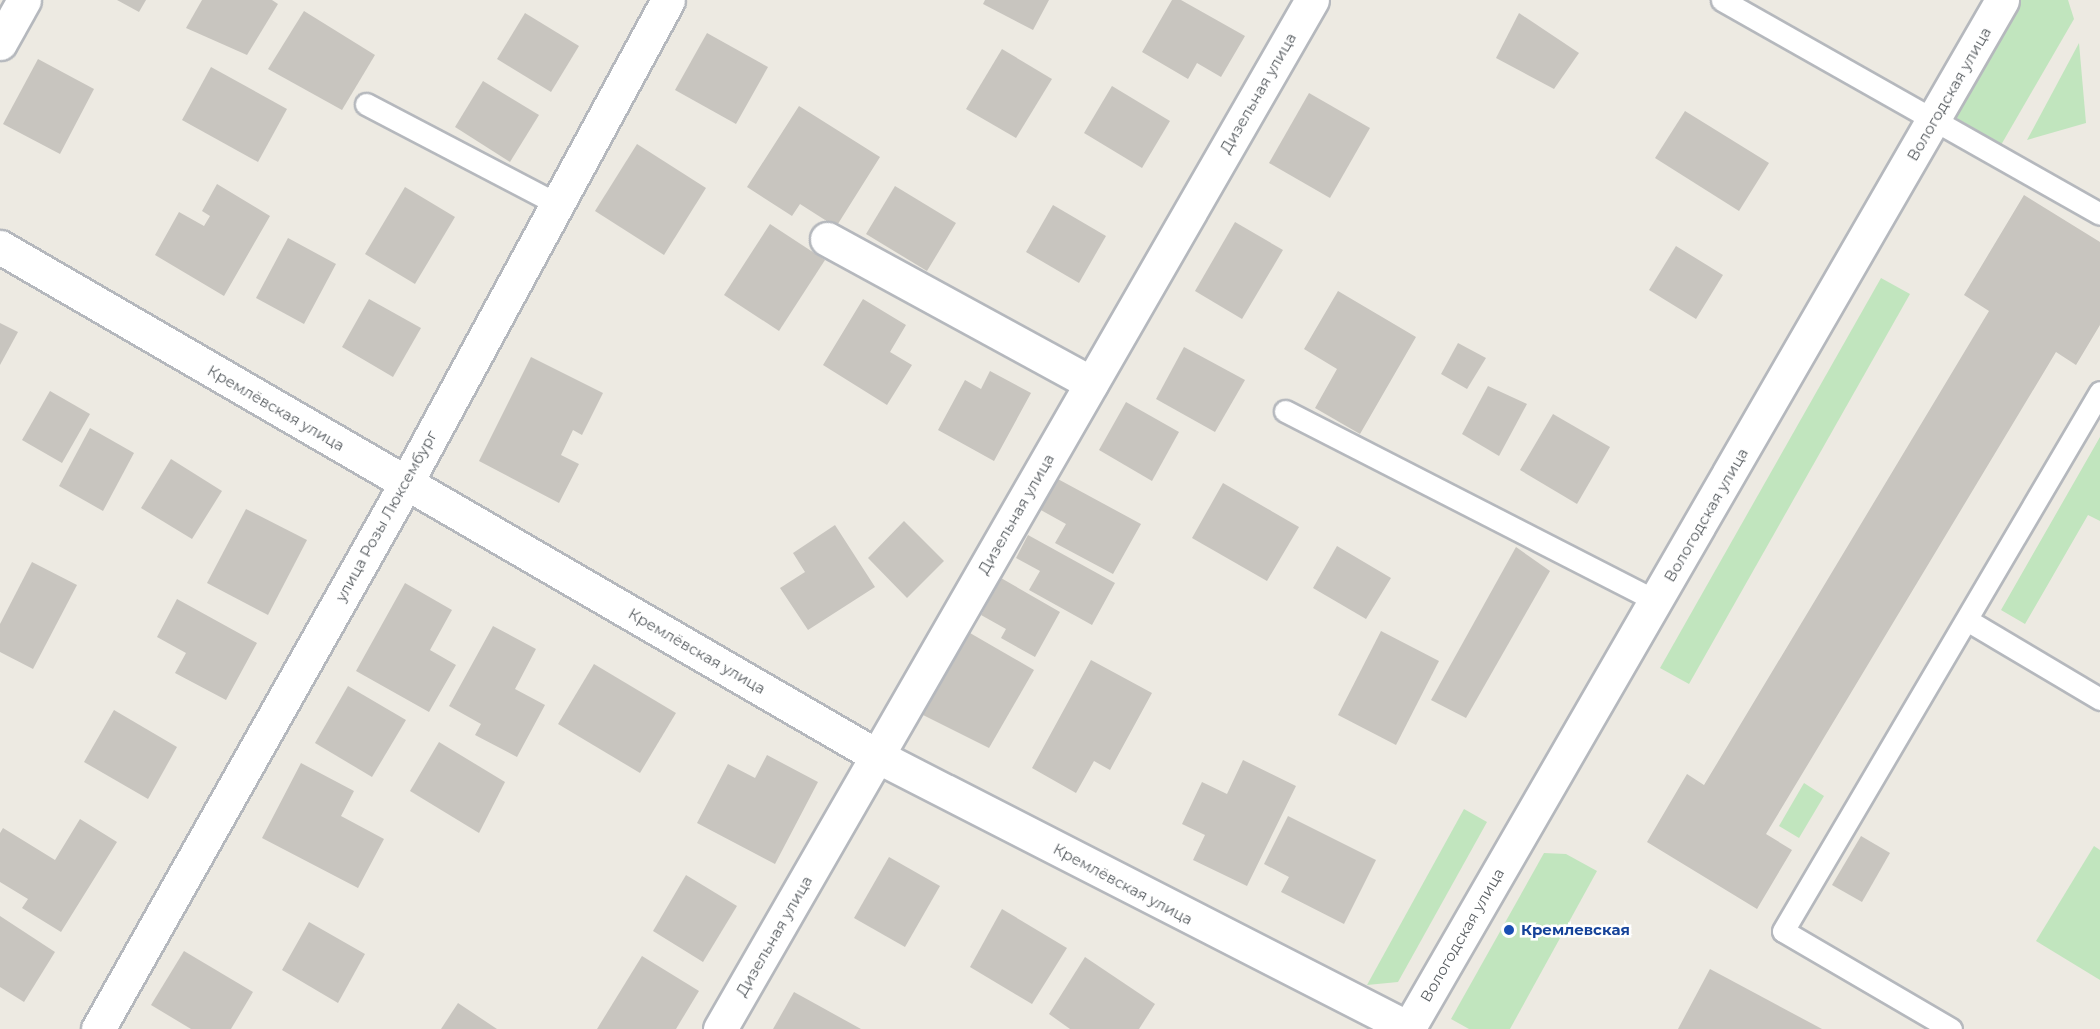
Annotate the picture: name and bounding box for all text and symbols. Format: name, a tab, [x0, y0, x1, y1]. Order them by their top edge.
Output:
street label: Вологодская улица	[1903, 24, 1995, 164]
street label: Дизельная улица	[1216, 30, 1300, 156]
street label: Кремлёвская улица	[204, 361, 348, 455]
street label: улица Розы Люксембург	[331, 427, 441, 605]
street label: Вологодская улица	[1660, 445, 1752, 585]
street label: Дизельная улица	[974, 451, 1058, 577]
street label: Кремлёвская улица	[625, 604, 769, 698]
street label: Кремлёвская улица	[1050, 840, 1196, 928]
street label: Вологодская улица	[1416, 865, 1508, 1005]
street label: Дизельная улица	[732, 873, 816, 999]
place label: Кремлевская	[1521, 921, 1630, 939]
marker: Кремлевская	[1502, 923, 1516, 937]

